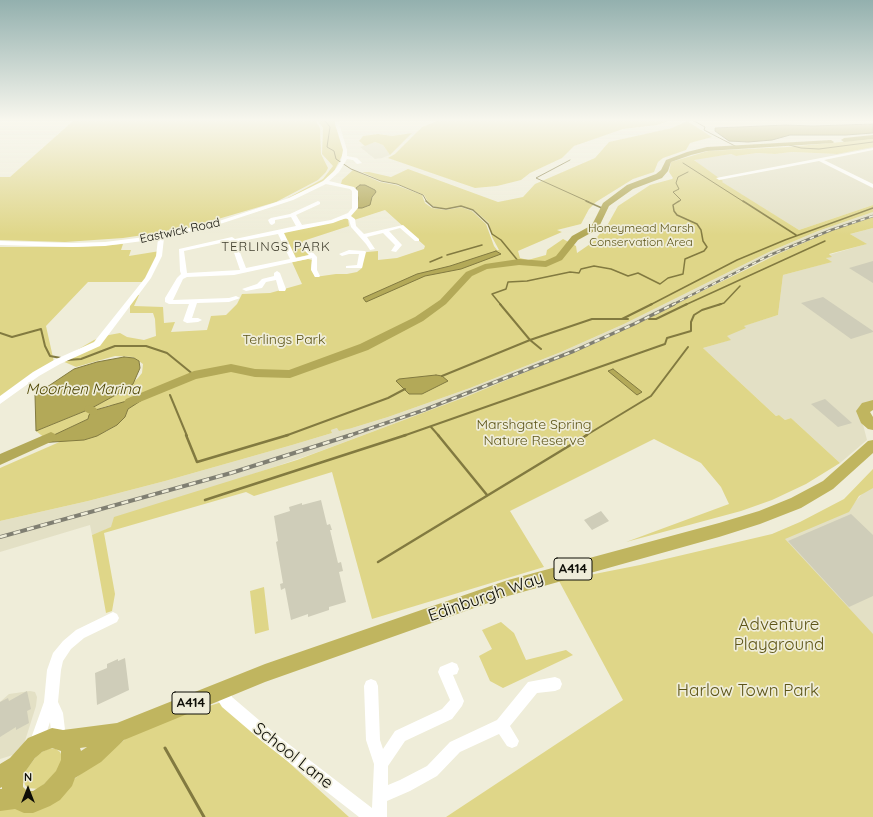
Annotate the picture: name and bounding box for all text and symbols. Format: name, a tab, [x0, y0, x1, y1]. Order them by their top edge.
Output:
street label: Eastwick Road	[139, 215, 221, 247]
park label: Honeymead Marsh Conservation Area	[588, 221, 694, 249]
district label: TERLINGS PARK	[221, 239, 331, 255]
park label: Terlings Park	[242, 332, 326, 348]
water label: Moorhen Marina	[26, 380, 140, 398]
park label: Marshgate Spring Nature Reserve	[476, 417, 592, 450]
road number: A414	[554, 558, 592, 580]
street label: Edinburgh Way	[426, 568, 546, 626]
park label: Adventure Playground	[734, 615, 824, 655]
park label: Harlow Town Park	[677, 681, 819, 701]
road number: A414	[172, 692, 210, 714]
street label: School Lane	[249, 718, 337, 794]
north arrow	[8, 769, 48, 809]
text: N	[24, 770, 32, 784]

